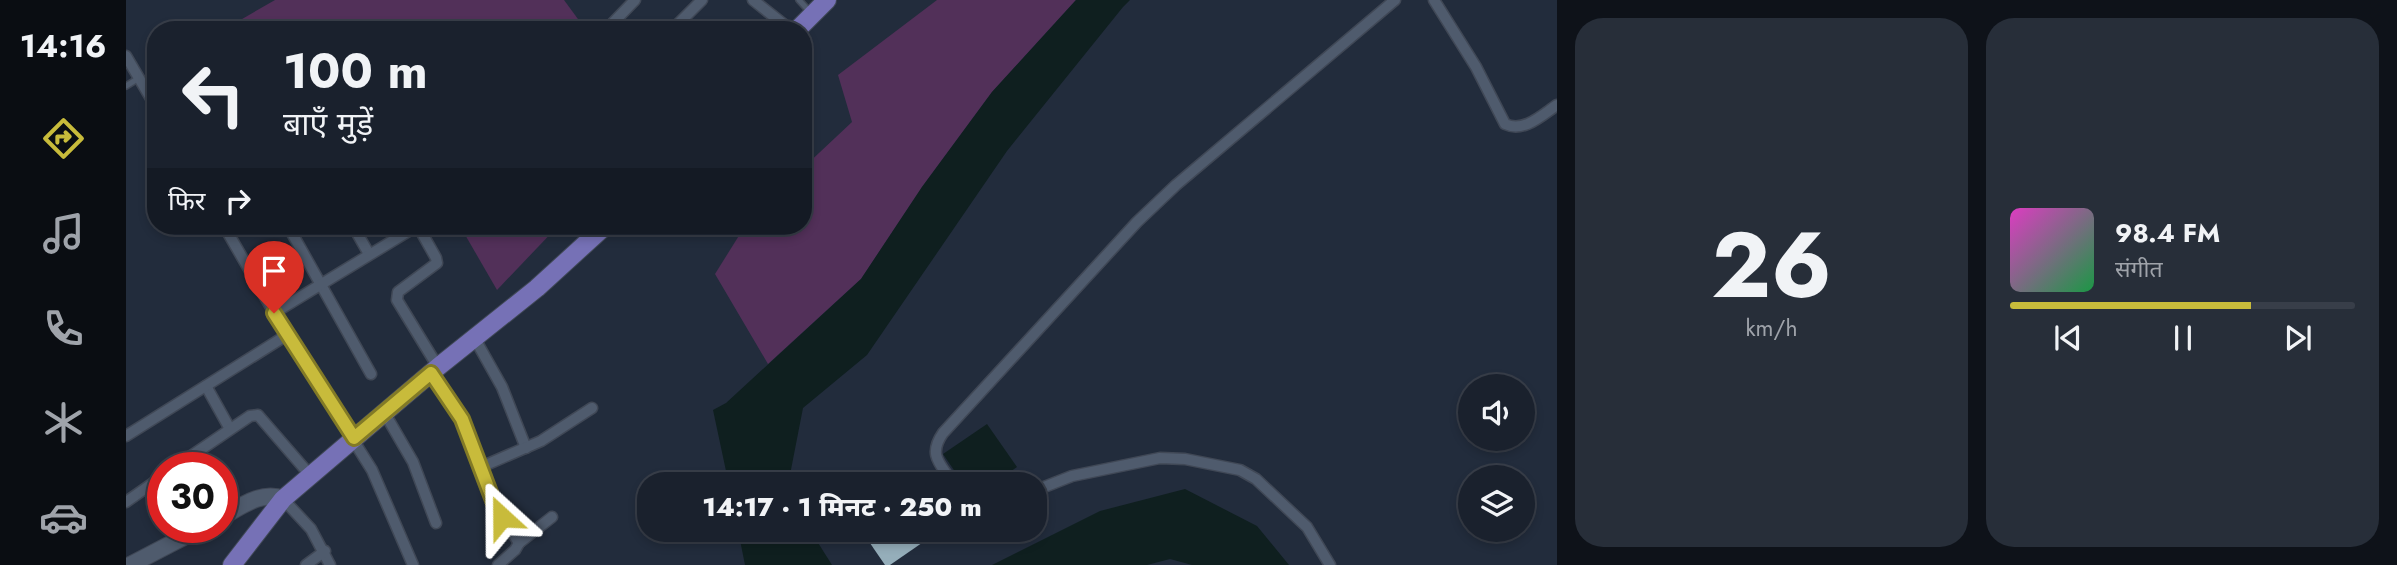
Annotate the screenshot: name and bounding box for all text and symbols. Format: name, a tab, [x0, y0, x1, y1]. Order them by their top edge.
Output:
text: 14:16	[20, 23, 106, 69]
text: 100 m	[283, 36, 428, 106]
icon: left	[168, 49, 259, 140]
text: बाएँ मुड़ें	[283, 101, 373, 147]
icon: directions	[39, 114, 88, 163]
text: फिर	[168, 182, 205, 220]
icon: right	[219, 182, 257, 220]
text: 26	[1711, 200, 1832, 331]
icon: music	[39, 209, 88, 258]
text: 98.4 FM	[2115, 214, 2220, 252]
pin	[244, 241, 304, 313]
icon: arrive	[255, 252, 293, 290]
text: संगीत	[2115, 252, 2163, 286]
icon: phone	[39, 304, 88, 353]
text: km/h	[1746, 311, 1797, 345]
icon: previous	[2049, 319, 2087, 357]
icon: pause	[2164, 319, 2202, 357]
icon: next	[2279, 319, 2317, 357]
map controls	[1458, 374, 1535, 542]
button: sound	[1458, 374, 1535, 451]
icon: climate	[39, 398, 88, 447]
speed limit sign: 30	[147, 452, 238, 543]
button: layers	[1458, 465, 1535, 542]
position arrow	[465, 480, 539, 554]
text: 14:17 · 1 मिनट · 250 m	[702, 488, 982, 526]
icon: car	[39, 493, 88, 542]

